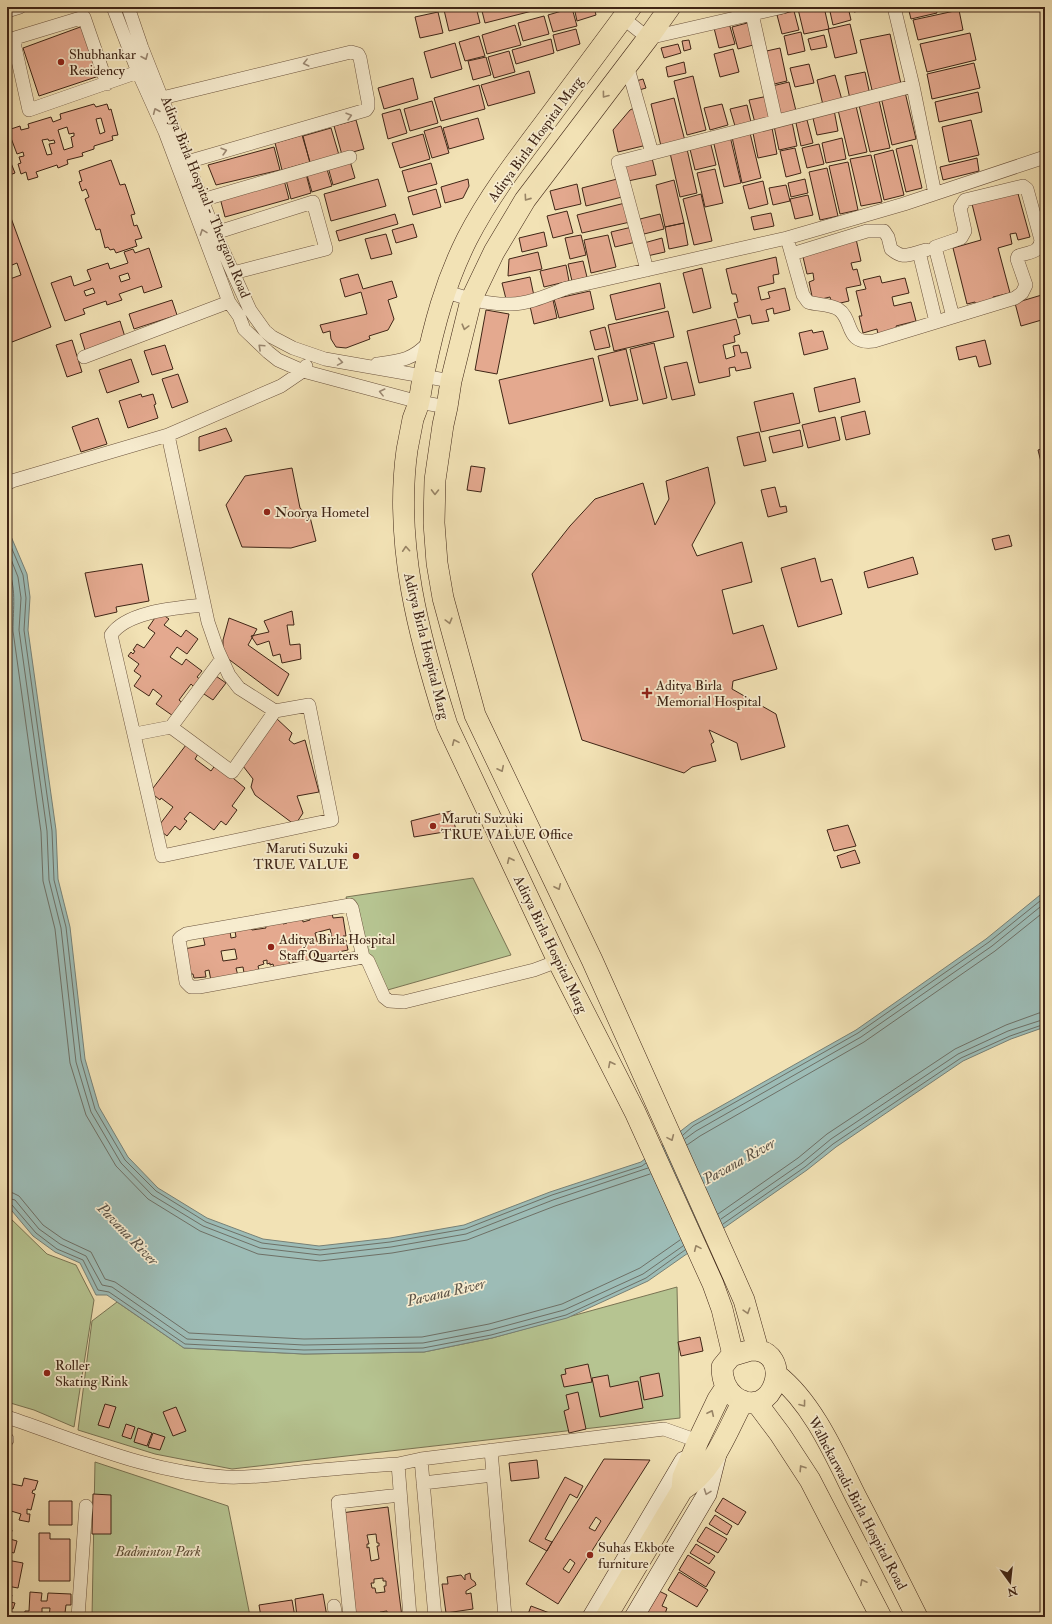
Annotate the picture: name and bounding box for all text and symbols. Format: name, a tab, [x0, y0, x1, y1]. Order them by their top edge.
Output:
place label: Shubhankar Residency	[69, 46, 137, 80]
one-way arrow	[140, 53, 148, 61]
marker: Shubhankar Residency	[56, 57, 66, 67]
one-way arrow	[303, 59, 309, 67]
street label: Aditya Birla Hospital Marg	[484, 72, 588, 207]
one-way arrow	[603, 90, 610, 97]
street label: Aditya Birla Hospital - Thergaon Road	[156, 93, 254, 301]
one-way arrow	[153, 108, 161, 116]
one-way arrow	[346, 112, 353, 121]
one-way arrow	[221, 147, 228, 156]
one-way arrow	[525, 194, 532, 201]
one-way arrow	[200, 229, 208, 236]
one-way arrow	[461, 324, 470, 331]
one-way arrow	[259, 344, 266, 351]
one-way arrow	[337, 357, 343, 366]
one-way arrow	[378, 389, 385, 397]
one-way arrow	[430, 489, 439, 495]
place label: Noorya Hometel	[275, 504, 370, 522]
marker: Noorya Hometel	[262, 507, 272, 517]
one-way arrow	[401, 546, 410, 552]
street label: Aditya Birla Hospital Marg	[399, 570, 453, 723]
one-way arrow	[444, 617, 453, 624]
place label: Aditya Birla Memorial Hospital	[655, 677, 762, 711]
marker: Aditya Birla Memorial Hospital	[641, 687, 653, 699]
one-way arrow	[451, 739, 459, 746]
one-way arrow	[496, 765, 504, 773]
place label: Maruti Suzuki TRUE VALUE Office	[441, 810, 573, 843]
marker: Maruti Suzuki TRUE VALUE Office	[428, 821, 438, 831]
place label: Maruti Suzuki TRUE VALUE	[253, 840, 348, 873]
marker: Maruti Suzuki TRUE VALUE	[351, 851, 361, 861]
one-way arrow	[507, 857, 515, 864]
street label: Aditya Birla Hospital Marg	[509, 872, 592, 1017]
one-way arrow	[553, 883, 561, 890]
place label: Aditya Birla Hospital Staff Quarters	[278, 931, 396, 964]
marker: Aditya Birla Hospital Staff Quarters	[266, 942, 276, 952]
one-way arrow	[608, 1061, 616, 1069]
water label: Pavana River	[699, 1133, 780, 1190]
one-way arrow	[666, 1134, 674, 1141]
water label: Pavana River	[92, 1198, 163, 1271]
one-way arrow	[694, 1245, 702, 1252]
water label: Pavana River	[404, 1274, 489, 1311]
one-way arrow	[742, 1307, 751, 1314]
place label: Roller Skating Rink	[55, 1357, 128, 1390]
marker: Roller Skating Rink	[42, 1368, 52, 1378]
one-way arrow	[798, 1399, 805, 1406]
one-way arrow	[706, 1410, 714, 1418]
street label: Walhekarwadi-Birla Hospital Road	[803, 1413, 911, 1593]
one-way arrow	[800, 1465, 807, 1472]
one-way arrow	[703, 1488, 712, 1495]
place label: Suhas Ekbote furniture	[598, 1539, 675, 1572]
park label: Badminton Park	[114, 1543, 201, 1560]
marker: Suhas Ekbote furniture	[585, 1550, 595, 1560]
north arrow	[990, 1562, 1030, 1602]
one-way arrow	[860, 1579, 868, 1587]
text: N	[1005, 1583, 1020, 1599]

